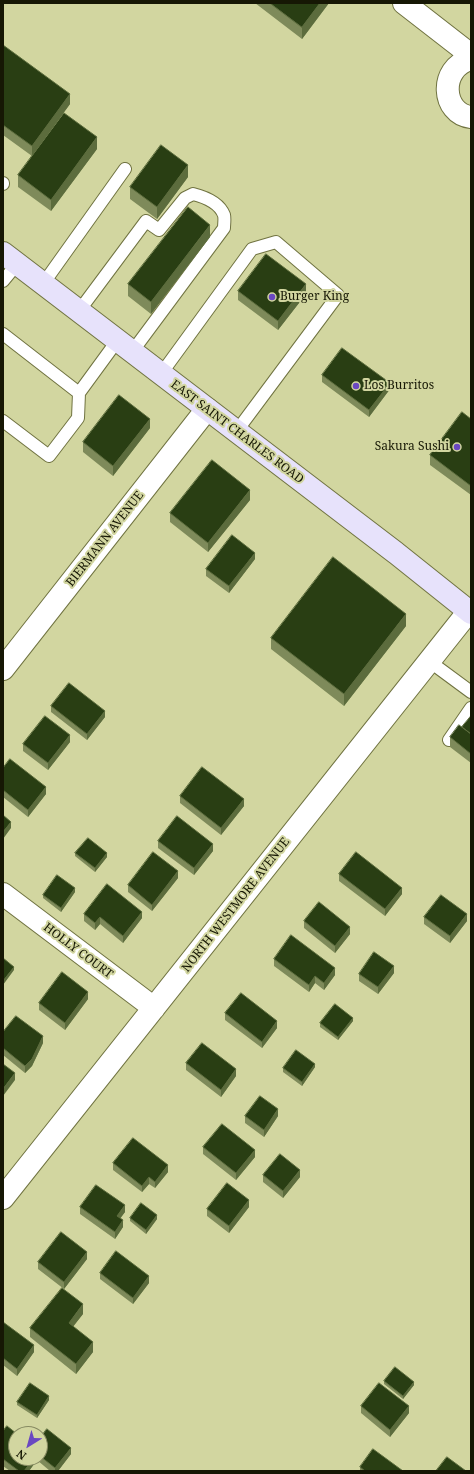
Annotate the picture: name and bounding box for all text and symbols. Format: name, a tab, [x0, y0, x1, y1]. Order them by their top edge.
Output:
place label: Burger King	[280, 290, 349, 304]
marker: Burger King	[267, 292, 277, 302]
street label: EAST SAINT CHARLES ROAD	[168, 377, 306, 487]
place label: Los Burritos	[364, 379, 434, 393]
marker: Los Burritos	[351, 381, 361, 391]
place label: Sakura Sushi	[375, 440, 449, 454]
marker: Sakura Sushi	[452, 442, 462, 452]
street label: BIERMANN AVENUE	[63, 488, 147, 590]
street label: NORTH WESTMORE AVENUE	[179, 835, 293, 975]
street label: HOLLY COURT	[40, 920, 116, 982]
north arrow	[8, 1426, 48, 1466]
text: N	[13, 1447, 29, 1464]

